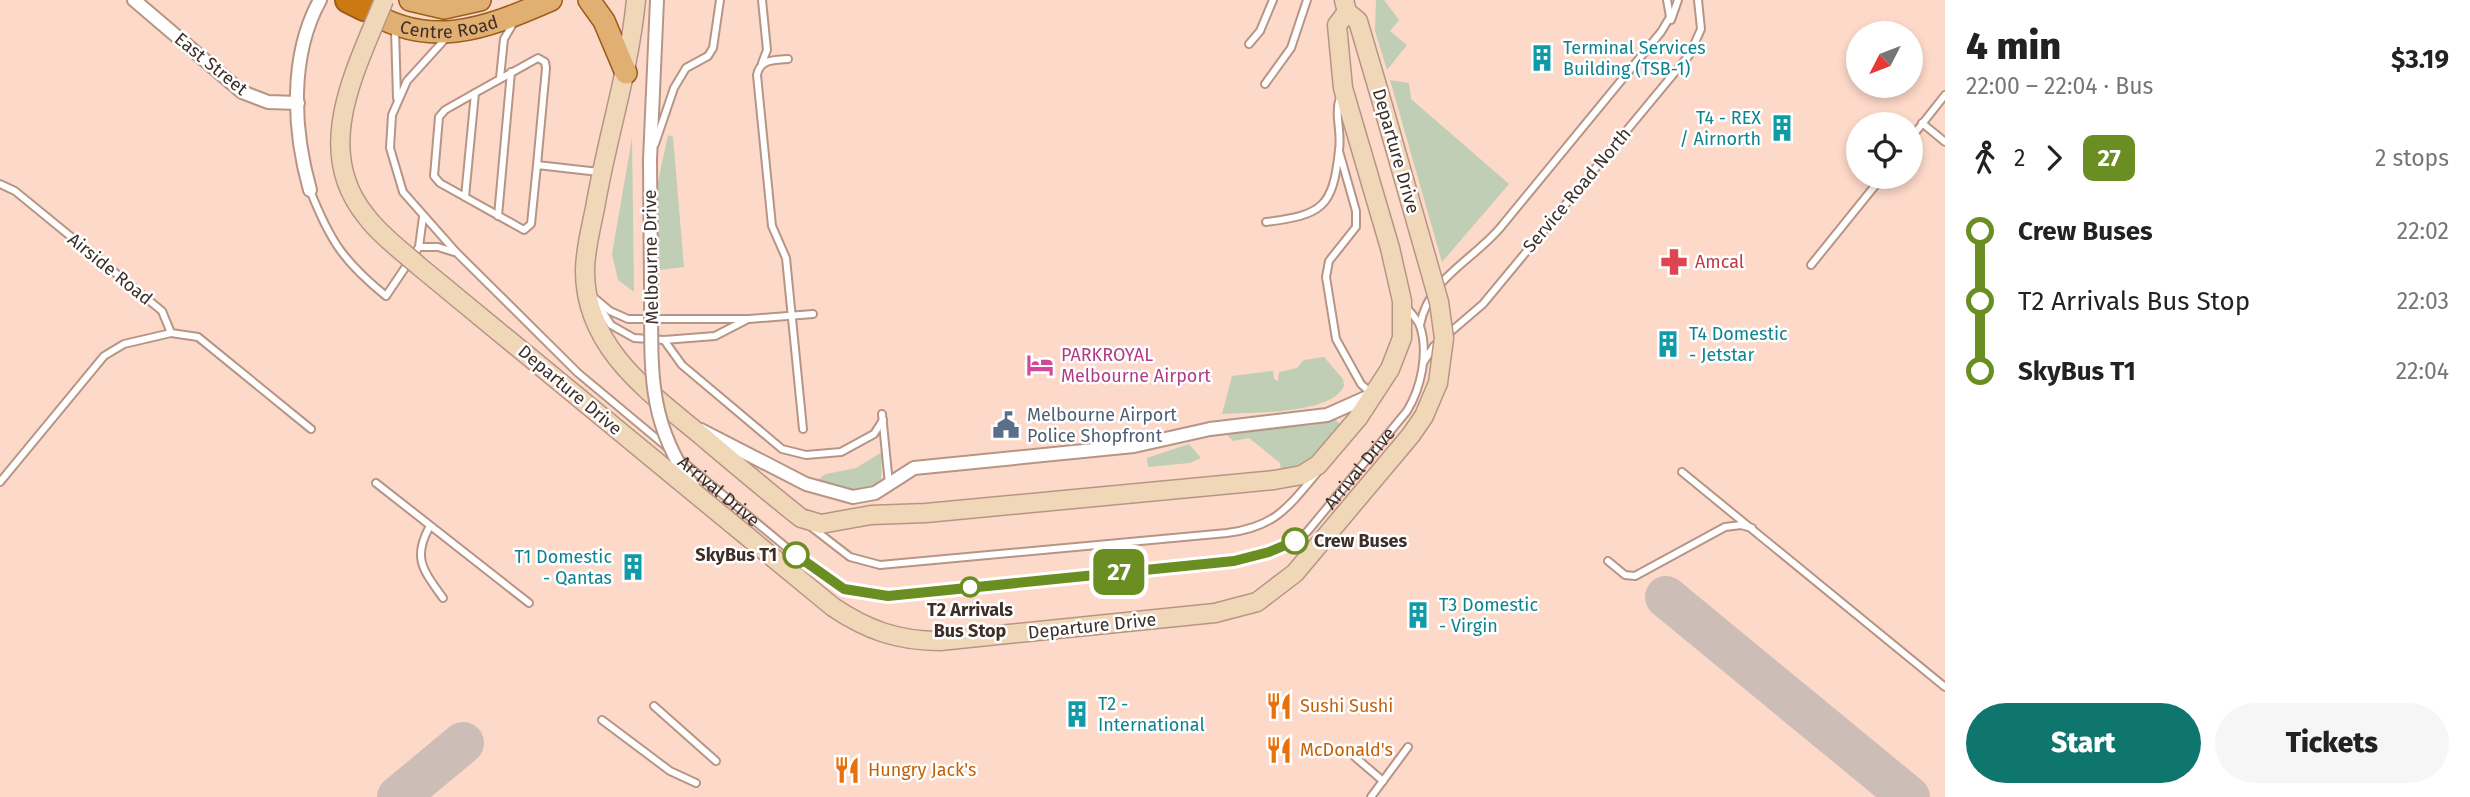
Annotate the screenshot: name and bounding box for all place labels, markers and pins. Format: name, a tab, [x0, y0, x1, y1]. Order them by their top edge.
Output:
place label: Terminal Services Building (TSB-1)	[1563, 37, 1706, 80]
building icon: Terminal Services Building (TSB-1)	[1527, 43, 1557, 73]
place label: T4 - REX / Airnorth	[1679, 107, 1761, 150]
building icon: T4 - REX / Airnorth	[1767, 113, 1797, 143]
pharmacy icon: Amcal	[1659, 247, 1689, 277]
place label: Amcal	[1695, 251, 1744, 273]
place label: T4 Domestic - Jetstar	[1689, 323, 1788, 366]
building icon: T4 Domestic - Jetstar	[1653, 329, 1683, 359]
place label: PARKROYAL Melbourne Airport	[1061, 344, 1211, 387]
hotel icon: PARKROYAL Melbourne Airport	[1025, 350, 1055, 380]
place label: Melbourne Airport Police Shopfront	[1027, 404, 1177, 447]
public building icon: Melbourne Airport Police Shopfront	[991, 410, 1021, 440]
marker: Crew Buses	[1282, 528, 1308, 554]
place label: Crew Buses	[1314, 530, 1408, 552]
marker: SkyBus T1	[783, 542, 809, 568]
place label: SkyBus T1	[695, 544, 777, 566]
place label: T1 Domestic - Qantas	[515, 546, 612, 589]
building icon: T1 Domestic - Qantas	[618, 552, 648, 582]
marker: T2 Arrivals Bus Stop	[960, 577, 980, 597]
place label: T3 Domestic - Virgin	[1439, 594, 1538, 637]
place label: T2 Arrivals Bus Stop	[927, 599, 1013, 642]
building icon: T3 Domestic - Virgin	[1403, 600, 1433, 630]
restaurant icon: Sushi Sushi	[1264, 691, 1294, 721]
place label: T2 - International	[1098, 693, 1205, 736]
place label: Sushi Sushi	[1300, 695, 1393, 717]
building icon: T2 - International	[1062, 699, 1092, 729]
restaurant icon: McDonald's	[1264, 735, 1294, 765]
place label: McDonald's	[1300, 739, 1393, 761]
restaurant icon: Hungry Jack's	[832, 755, 862, 785]
place label: Hungry Jack's	[868, 759, 976, 781]

